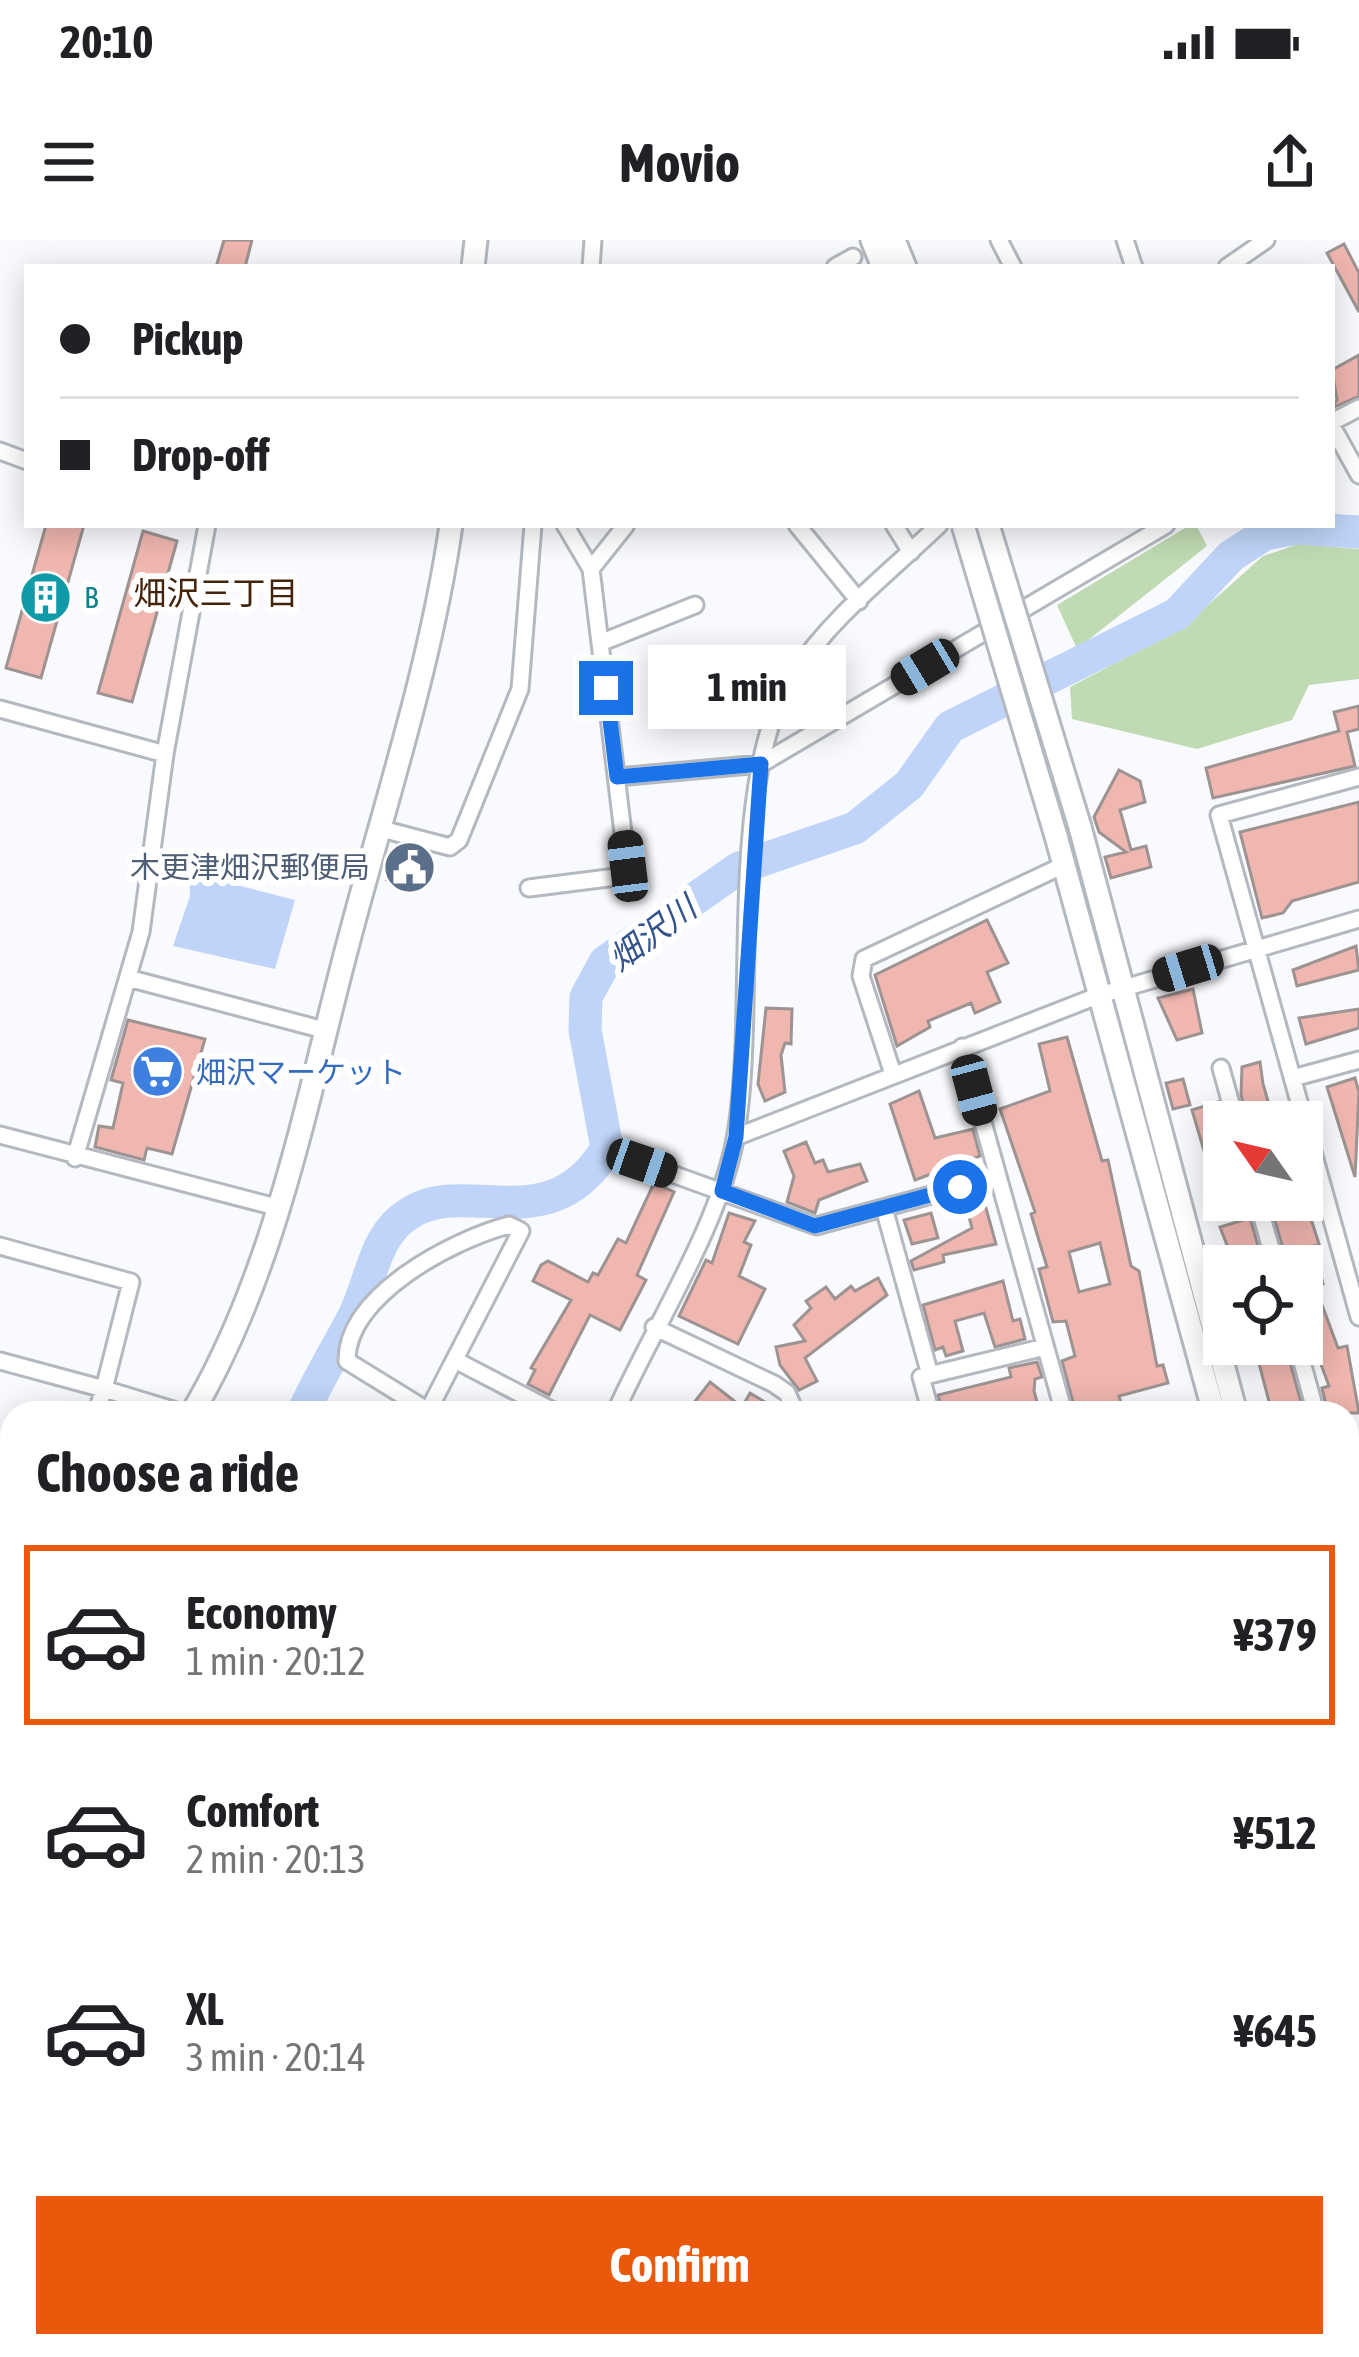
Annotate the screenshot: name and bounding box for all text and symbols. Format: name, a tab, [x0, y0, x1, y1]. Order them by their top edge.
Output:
text: 20:10	[60, 16, 154, 68]
icon: menu	[36, 129, 102, 195]
icon: share	[1257, 129, 1323, 195]
text: Movio	[619, 132, 740, 193]
text: Pickup	[132, 313, 243, 365]
text: Drop-off	[132, 429, 270, 481]
building icon: B	[17, 569, 73, 625]
district label: 畑沢三丁目	[134, 574, 299, 612]
place label: B	[84, 580, 98, 614]
car	[885, 633, 965, 701]
callout: 1 min	[648, 646, 846, 730]
route end	[579, 661, 633, 715]
text: 1 min	[707, 665, 787, 709]
car	[606, 828, 650, 904]
public building icon: 木更津畑沢郵便局	[381, 839, 437, 895]
place label: 木更津畑沢郵便局	[130, 850, 370, 884]
water label: 畑沢川	[601, 886, 705, 978]
car	[1148, 940, 1228, 996]
supermarket icon: 畑沢マーケット	[129, 1044, 185, 1100]
car	[947, 1051, 1001, 1129]
place label: 畑沢マーケット	[196, 1055, 406, 1089]
north arrow	[1203, 1101, 1323, 1221]
map controls	[1203, 1101, 1323, 1365]
car	[602, 1134, 682, 1192]
route start	[933, 1160, 987, 1214]
button: locate	[1203, 1245, 1323, 1365]
text: Choose a ride	[36, 1442, 299, 1503]
icon: car	[42, 1581, 150, 1689]
text: Economy	[186, 1587, 337, 1639]
text: ¥379	[1234, 1609, 1317, 1661]
text: 1 min · 20:12	[186, 1639, 366, 1683]
icon: car	[42, 1779, 150, 1887]
text: Comfort	[186, 1785, 319, 1837]
text: ¥512	[1234, 1807, 1317, 1859]
text: 2 min · 20:13	[186, 1837, 366, 1881]
icon: car	[42, 1977, 150, 2085]
text: XL	[186, 1983, 224, 2035]
text: ¥645	[1234, 2005, 1317, 2057]
text: 3 min · 20:14	[186, 2035, 366, 2079]
button: Confirm	[36, 2196, 1323, 2334]

